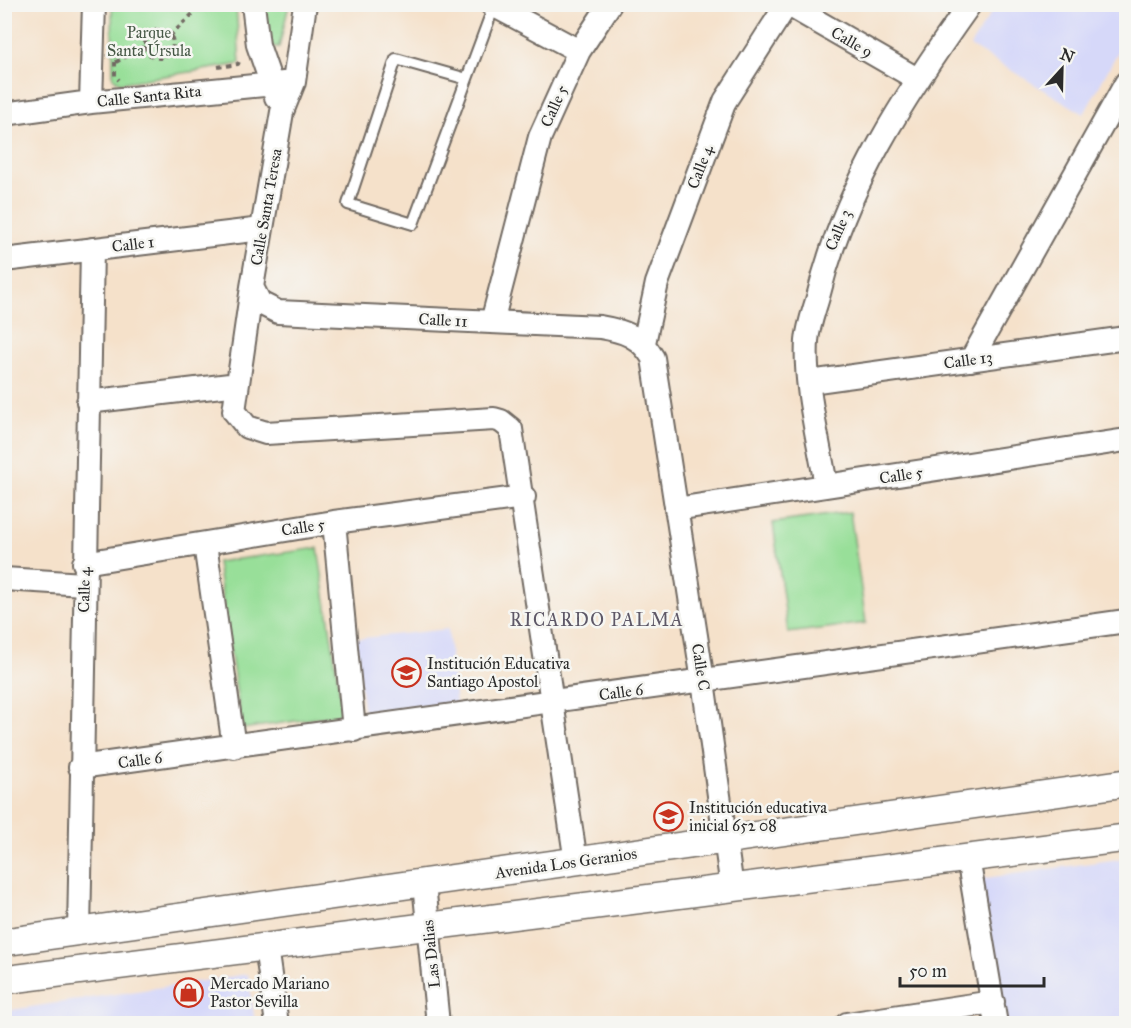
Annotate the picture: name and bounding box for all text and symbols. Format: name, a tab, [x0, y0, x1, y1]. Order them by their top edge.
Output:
park label: Parque Santa Úrsula	[107, 23, 191, 60]
street label: Calle 9	[828, 23, 876, 61]
north arrow	[1032, 39, 1092, 99]
text: N	[1058, 44, 1078, 67]
street label: Calle Santa Rita	[96, 81, 202, 111]
street label: Calle 5	[536, 82, 572, 130]
street label: Calle 4	[683, 141, 717, 192]
street label: Calle Santa Teresa	[246, 147, 286, 267]
street label: Calle 3	[821, 207, 855, 253]
street label: Calle 1	[111, 232, 155, 256]
street label: Calle 11	[418, 309, 468, 331]
street label: Calle 13	[942, 347, 994, 373]
street label: Calle 5	[878, 462, 925, 488]
street label: Calle 5	[280, 514, 327, 540]
street label: Calle 4	[74, 566, 94, 613]
district label: RICARDO PALMA	[510, 609, 684, 631]
street label: Calle C	[688, 642, 714, 692]
place label: Institución Educativa Santiago Apostol	[427, 654, 570, 692]
school or university icon: Institución Educativa Santiago Apostol	[390, 656, 422, 688]
street label: Calle 6	[598, 679, 645, 705]
street label: Calle 6	[117, 747, 164, 773]
place label: Institución educativa inicial 652 08	[689, 798, 827, 835]
school or university icon: Institución educativa inicial 652 08	[652, 800, 684, 832]
street label: Avenida Los Geranios	[493, 844, 638, 882]
street label: Las Dalias	[418, 919, 444, 989]
scale bar	[900, 950, 1044, 988]
text: 50 m	[909, 960, 947, 982]
place label: Mercado Mariano Pastor Sevilla	[210, 974, 329, 1011]
shop icon: Mercado Mariano Pastor Sevilla	[173, 976, 205, 1008]

